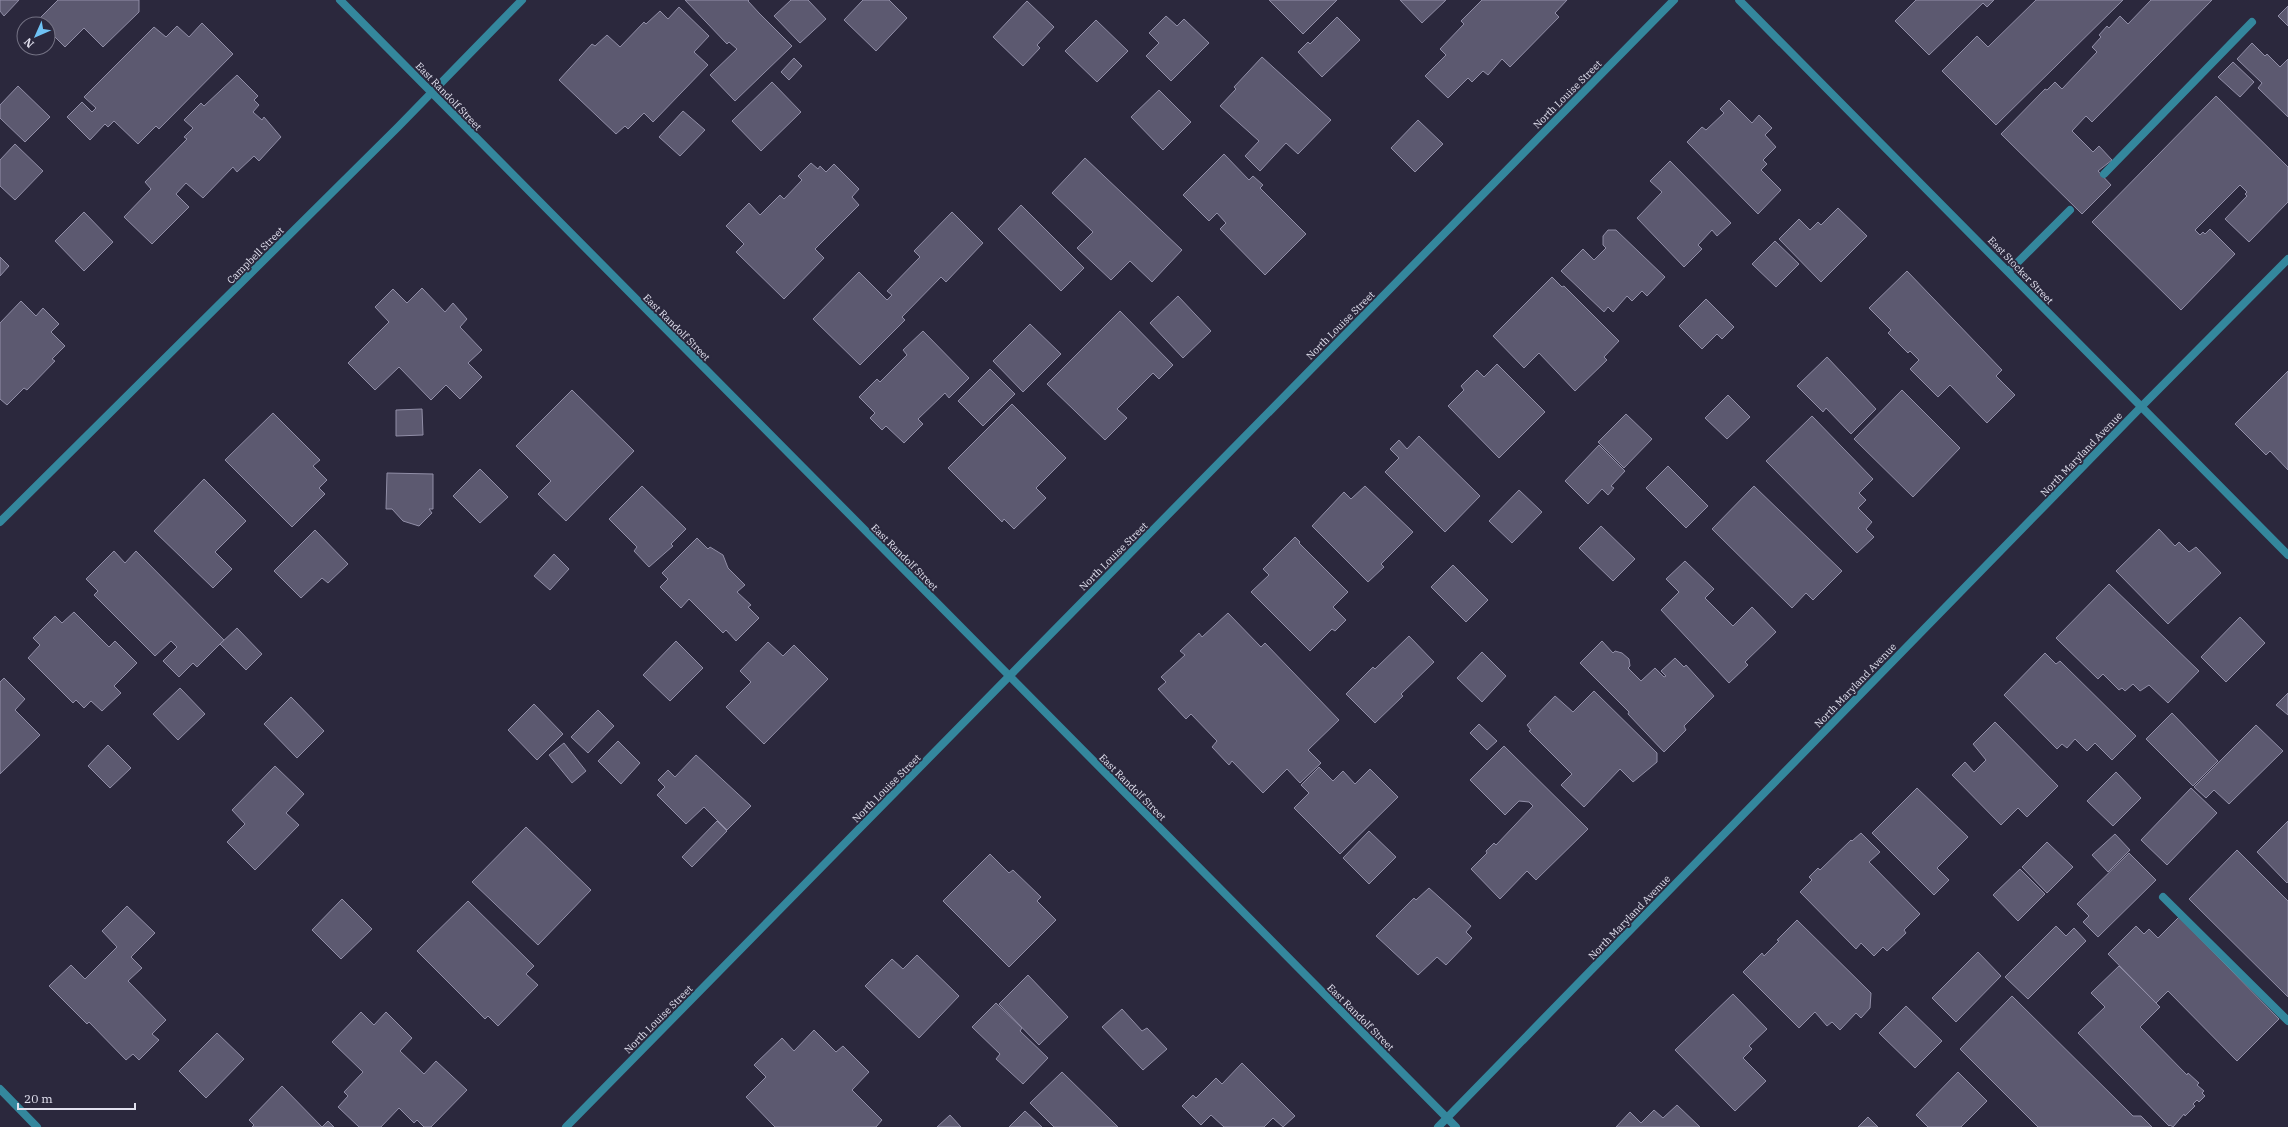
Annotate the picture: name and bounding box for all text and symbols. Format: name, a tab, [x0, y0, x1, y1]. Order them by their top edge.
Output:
north arrow	[16, 16, 56, 56]
text: N	[21, 35, 37, 51]
street label: North Louise Street	[1530, 57, 1605, 131]
street label: East Randolf Street	[413, 60, 485, 133]
street label: Campbell Street	[224, 224, 287, 287]
street label: East Stocker Street	[1985, 234, 2056, 307]
street label: North Louise Street	[1303, 288, 1378, 362]
street label: East Randolf Street	[640, 291, 713, 364]
street label: North Maryland Avenue	[2038, 409, 2125, 499]
street label: North Louise Street	[1076, 519, 1151, 593]
street label: East Randolf Street	[868, 521, 941, 594]
street label: North Maryland Avenue	[1812, 640, 1899, 730]
street label: North Louise Street	[849, 751, 924, 825]
street label: East Randolf Street	[1096, 751, 1169, 824]
street label: North Maryland Avenue	[1586, 872, 1673, 962]
street label: East Randolf Street	[1324, 981, 1397, 1054]
street label: North Louise Street	[621, 982, 696, 1056]
scale bar	[18, 1085, 135, 1111]
text: 20 m	[24, 1091, 53, 1106]

